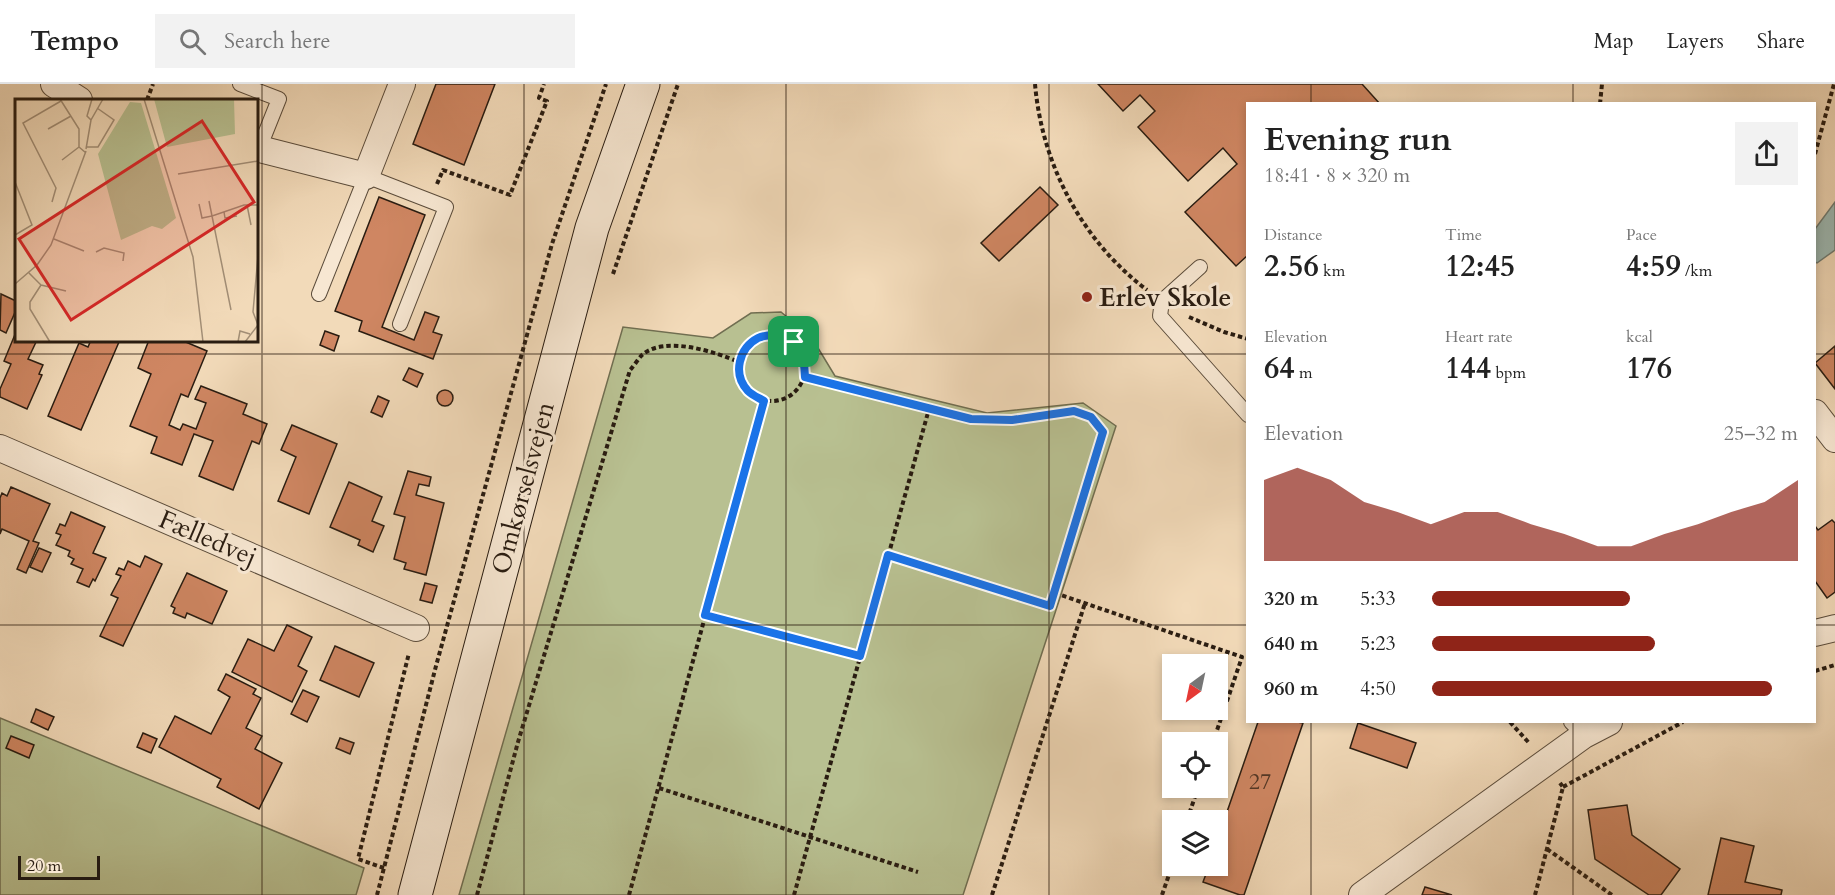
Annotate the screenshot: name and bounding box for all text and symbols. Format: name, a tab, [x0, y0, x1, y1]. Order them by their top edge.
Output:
search box	[155, 14, 575, 68]
text: Tempo	[30, 22, 119, 60]
icon: search	[176, 25, 209, 58]
text: Search here	[224, 26, 331, 56]
text: Map	[1594, 27, 1634, 56]
text: Layers	[1667, 27, 1724, 56]
text: Share	[1757, 27, 1805, 56]
inset map	[15, 99, 258, 342]
text: Evening run	[1264, 117, 1452, 162]
button: share	[1735, 122, 1798, 185]
text: 18:41 · 8 × 320 m	[1264, 162, 1410, 189]
text: Distance	[1264, 224, 1322, 246]
text: Time	[1445, 224, 1482, 246]
text: Pace	[1626, 224, 1657, 246]
text: 2.56	[1264, 246, 1319, 287]
text: 12:45	[1445, 246, 1515, 287]
text: 4:59	[1626, 246, 1681, 287]
text: km	[1319, 260, 1345, 282]
text: /km	[1681, 260, 1712, 282]
place label: Erlev Skole	[1099, 280, 1231, 315]
marker: Erlev Skole	[1080, 290, 1094, 304]
pin	[768, 316, 819, 367]
icon: arrive	[777, 325, 810, 358]
text: Elevation	[1264, 326, 1328, 348]
text: Heart rate	[1445, 326, 1513, 348]
text: kcal	[1626, 326, 1653, 348]
text: 64	[1264, 348, 1295, 389]
text: 144	[1445, 348, 1491, 389]
text: 176	[1626, 348, 1672, 389]
text: m	[1295, 362, 1313, 384]
text: bpm	[1491, 362, 1526, 384]
street label: Omkørselsvejen	[483, 398, 563, 578]
text: Elevation	[1264, 420, 1343, 447]
text: 25–32 m	[1724, 420, 1798, 447]
street label: Fælledvej	[154, 502, 262, 574]
text: 320 m	[1264, 585, 1319, 612]
text: 5:33	[1360, 585, 1396, 612]
text: 640 m	[1264, 630, 1319, 657]
text: 5:23	[1360, 630, 1396, 657]
north arrow	[1162, 654, 1228, 720]
map controls	[1162, 654, 1228, 876]
text: 960 m	[1264, 675, 1319, 702]
text: 4:50	[1360, 675, 1396, 702]
button: locate	[1162, 732, 1228, 798]
house number: 27	[1249, 767, 1271, 797]
button: layers	[1162, 810, 1228, 876]
scale bar	[18, 853, 100, 880]
text: 20 m	[27, 855, 61, 877]

